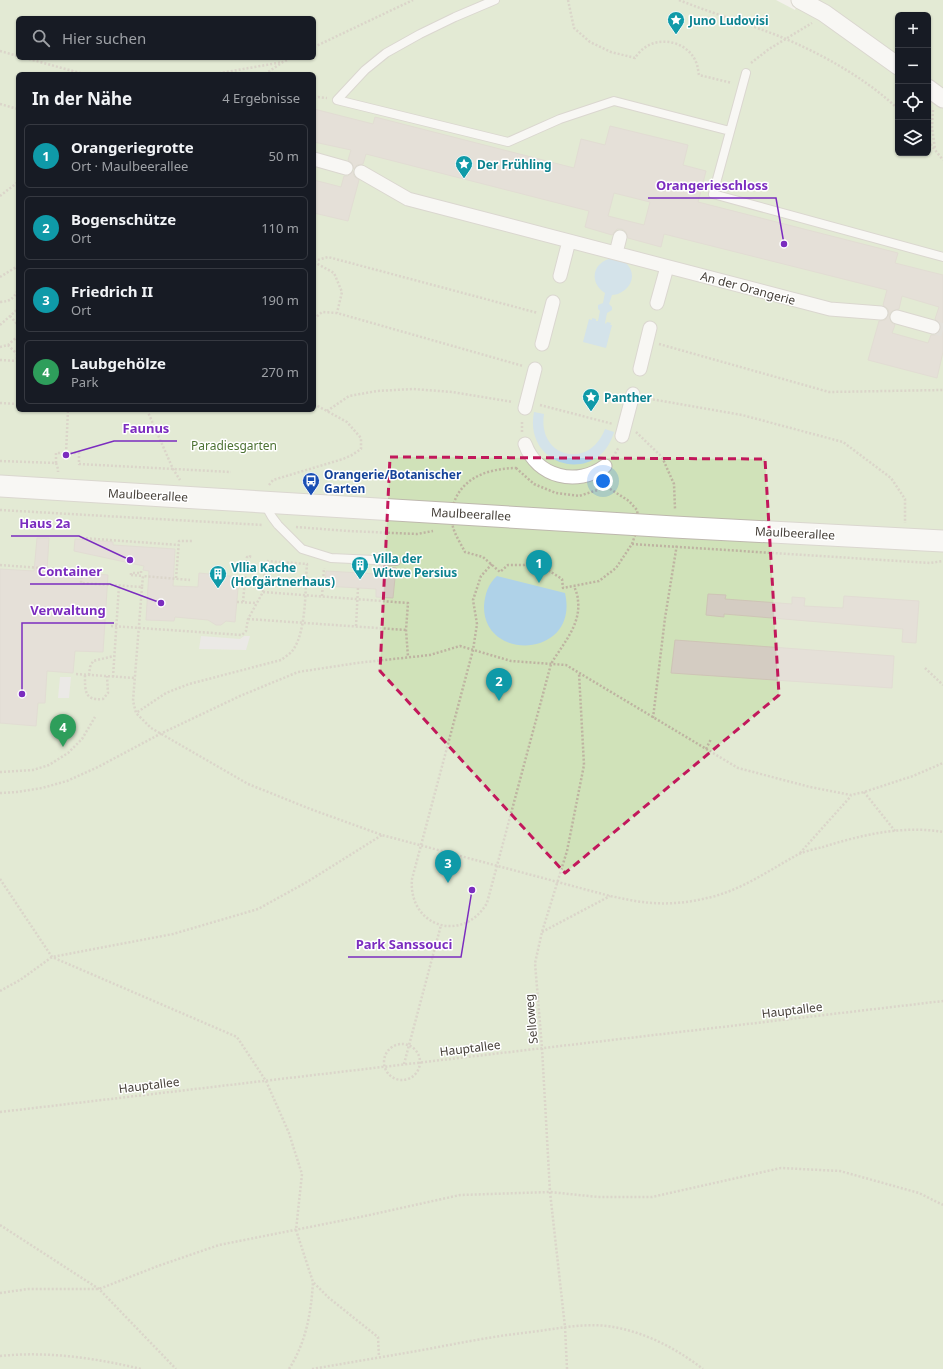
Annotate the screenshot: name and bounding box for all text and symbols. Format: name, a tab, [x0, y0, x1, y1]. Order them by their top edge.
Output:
place icon: Juno Ludovisi	[666, 10, 686, 35]
place label: Juno Ludovisi	[688, 12, 769, 29]
map controls	[895, 12, 931, 156]
button: +	[895, 12, 931, 48]
search box	[16, 16, 316, 60]
icon: search	[30, 27, 52, 49]
text: Hier suchen	[62, 28, 146, 48]
button: −	[895, 48, 931, 84]
button: locate	[895, 84, 931, 120]
text: In der Nähe	[32, 87, 132, 110]
text: 4 Ergebnisse	[222, 89, 300, 107]
button: layers	[895, 120, 931, 156]
text: Orangeriegrotte	[71, 137, 194, 157]
text: 1	[42, 147, 50, 165]
text: 50 m	[269, 147, 299, 165]
place icon: Der Frühling	[454, 154, 474, 179]
place label: Der Frühling	[477, 156, 552, 173]
text: Ort · Maulbeerallee	[71, 157, 188, 175]
callout: Orangerieschloss	[648, 173, 776, 198]
text: Orangerieschloss	[656, 176, 768, 194]
text: Bogenschütze	[71, 209, 176, 229]
text: 2	[42, 219, 50, 237]
text: 110 m	[261, 219, 299, 237]
text: Ort	[71, 229, 91, 247]
street label: An der Orangerie	[699, 267, 798, 309]
text: Friedrich II	[71, 281, 153, 301]
text: 3	[42, 291, 50, 309]
text: 190 m	[261, 291, 299, 309]
text: Ort	[71, 301, 91, 319]
text: Laubgehölze	[71, 353, 166, 373]
text: 4	[42, 363, 50, 381]
text: 270 m	[261, 363, 299, 381]
text: Park	[71, 373, 98, 391]
place icon: Panther	[581, 387, 601, 412]
place label: Panther	[604, 389, 653, 406]
callout: Faunus	[114, 416, 177, 441]
text: Faunus	[123, 419, 169, 437]
park label: Paradiesgarten	[191, 437, 277, 454]
place label: Orangerie/Botanischer Garten	[324, 466, 462, 497]
bus stop icon: Orangerie/Botanischer Garten	[301, 471, 321, 496]
your location	[593, 471, 613, 491]
street label: Maulbeerallee	[107, 484, 189, 506]
street label: Maulbeerallee	[430, 503, 512, 525]
callout: Haus 2a	[11, 511, 79, 536]
text: Haus 2a	[19, 514, 71, 532]
street label: Maulbeerallee	[754, 522, 836, 544]
place label: Villa der Witwe Persius	[373, 550, 457, 581]
pin: 1	[526, 550, 552, 583]
building icon: Villa der Witwe Persius	[350, 555, 370, 580]
callout: Container	[30, 559, 110, 584]
place label: Vllia Kache (Hofgärtnerhaus)	[231, 559, 335, 590]
text: Container	[38, 562, 102, 580]
building icon: Vllia Kache (Hofgärtnerhaus)	[208, 564, 228, 589]
callout: Verwaltung	[22, 598, 114, 623]
text: Verwaltung	[30, 601, 106, 619]
pin: 2	[486, 668, 512, 701]
pin: 4	[50, 714, 76, 747]
pin: 3	[435, 850, 461, 883]
callout: Park Sanssouci	[348, 932, 461, 957]
text: Park Sanssouci	[356, 935, 452, 953]
street label: Selloweg	[520, 993, 542, 1045]
street label: Hauptallee	[761, 998, 824, 1022]
street label: Hauptallee	[439, 1036, 502, 1060]
street label: Hauptallee	[118, 1073, 181, 1097]

